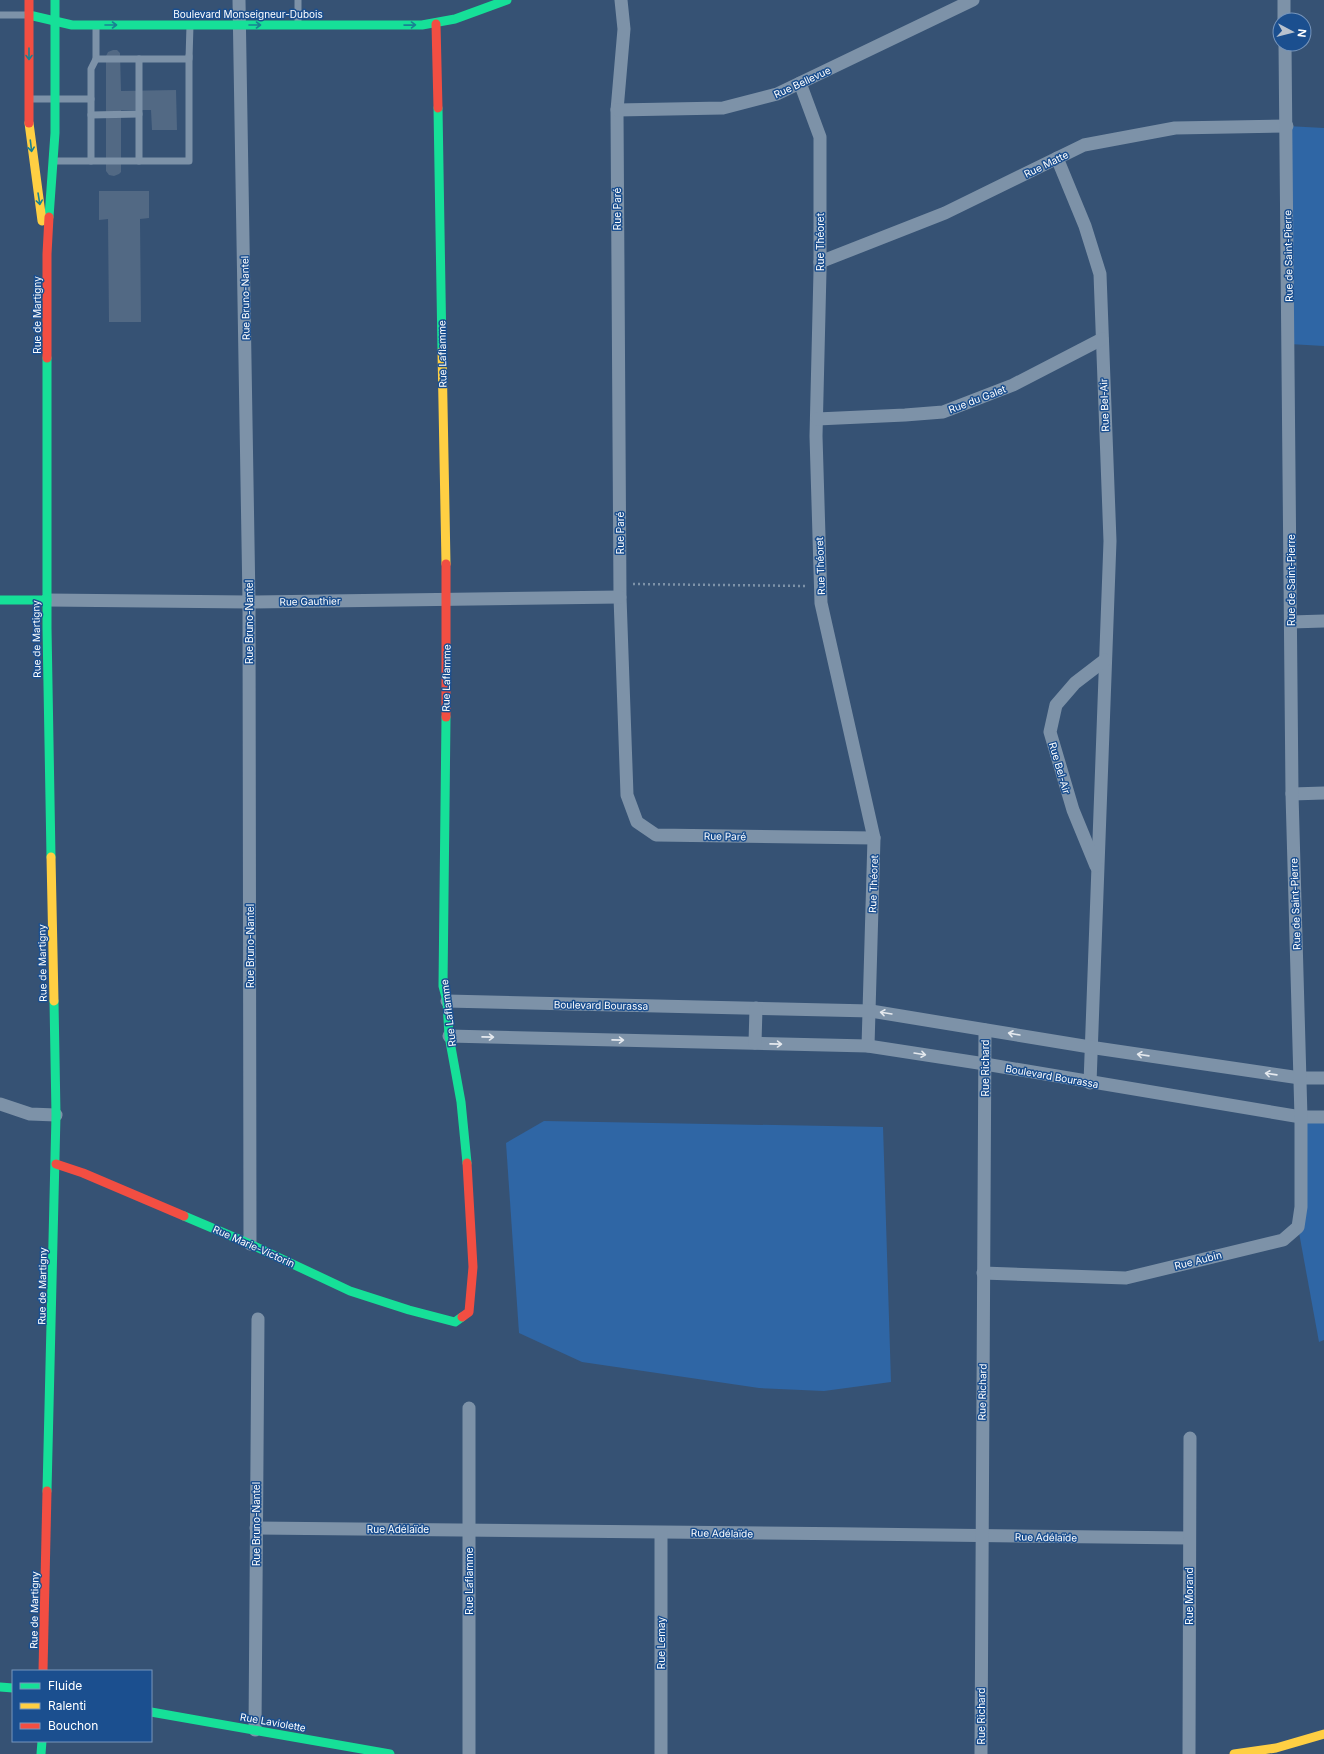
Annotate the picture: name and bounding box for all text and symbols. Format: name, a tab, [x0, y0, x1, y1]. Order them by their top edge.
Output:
street label: Boulevard Monseigneur-Dubois	[173, 8, 323, 20]
north arrow	[1272, 12, 1312, 52]
one-way arrow	[104, 21, 117, 29]
one-way arrow	[248, 21, 261, 29]
one-way arrow	[403, 21, 416, 29]
text: N	[1294, 28, 1309, 38]
one-way arrow	[25, 47, 33, 60]
street label: Rue Bellevue	[772, 64, 832, 100]
one-way arrow	[27, 139, 35, 152]
street label: Rue Matte	[1022, 148, 1070, 180]
street label: Rue Paré	[611, 188, 623, 230]
one-way arrow	[35, 192, 43, 205]
street label: Rue de Saint-Pierre	[1281, 210, 1295, 302]
street label: Rue Théoret	[814, 212, 826, 271]
street label: Rue Bruno-Nantel	[238, 256, 252, 340]
street label: Rue de Martigny	[31, 276, 43, 354]
street label: Rue Laflamme	[435, 320, 449, 388]
street label: Rue Bel-Air	[1097, 378, 1111, 432]
street label: Rue du Galet	[947, 382, 1008, 415]
street label: Rue Paré	[614, 512, 626, 554]
street label: Rue de Saint-Pierre	[1285, 534, 1297, 626]
street label: Rue Théoret	[813, 536, 827, 595]
street label: Rue Bruno-Nantel	[243, 580, 255, 664]
street label: Rue Gauthier	[279, 594, 341, 608]
street label: Rue de Martigny	[29, 600, 43, 678]
street label: Rue Laflamme	[439, 644, 453, 712]
street label: Rue Bel-Air	[1047, 741, 1073, 795]
street label: Rue Paré	[704, 830, 746, 842]
street label: Rue Théoret	[866, 854, 880, 913]
street label: Rue de Saint-Pierre	[1287, 858, 1303, 950]
street label: Rue Bruno-Nantel	[244, 904, 256, 988]
street label: Rue de Martigny	[35, 924, 49, 1002]
street label: Rue Laflamme	[438, 979, 458, 1047]
street label: Boulevard Bourassa	[554, 998, 648, 1012]
one-way arrow	[880, 1009, 893, 1017]
one-way arrow	[1008, 1030, 1021, 1038]
one-way arrow	[481, 1034, 494, 1041]
one-way arrow	[611, 1037, 624, 1044]
one-way arrow	[769, 1040, 782, 1048]
street label: Rue Richard	[979, 1040, 991, 1096]
one-way arrow	[913, 1050, 926, 1058]
one-way arrow	[1137, 1051, 1150, 1059]
street label: Boulevard Bourassa	[1005, 1062, 1099, 1090]
one-way arrow	[1265, 1070, 1278, 1078]
street label: Rue Marie-Victorin	[211, 1223, 297, 1269]
street label: Rue de Martigny	[35, 1247, 49, 1325]
street label: Rue Aubin	[1173, 1248, 1223, 1272]
street label: Rue Richard	[976, 1363, 988, 1421]
street label: Rue Bruno-Nantel	[250, 1482, 262, 1566]
street label: Rue Adélaïde	[367, 1523, 429, 1535]
street label: Rue Adélaïde	[691, 1526, 753, 1540]
street label: Rue Adélaïde	[1015, 1530, 1077, 1544]
street label: Rue Laflamme	[463, 1547, 475, 1615]
street label: Rue Morand	[1183, 1567, 1195, 1625]
street label: Rue de Martigny	[27, 1571, 41, 1649]
street label: Rue Lemay	[655, 1616, 667, 1669]
legend	[12, 1670, 152, 1742]
text: Fluide	[48, 1678, 82, 1693]
street label: Rue Richard	[975, 1688, 987, 1744]
text: Ralenti	[48, 1698, 86, 1713]
street label: Rue Laviolette	[239, 1710, 307, 1734]
text: Bouchon	[48, 1718, 98, 1733]

